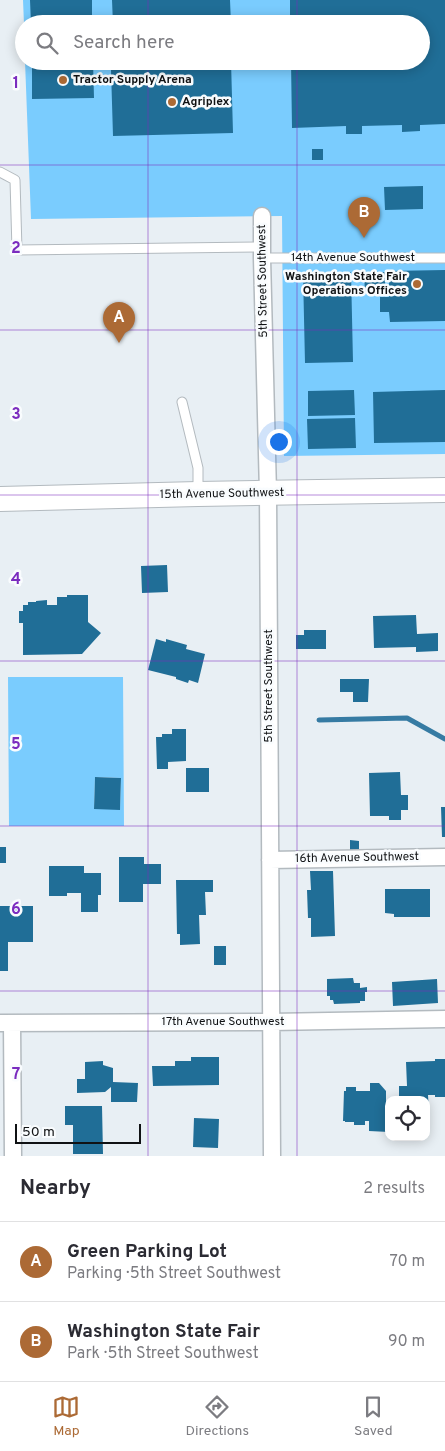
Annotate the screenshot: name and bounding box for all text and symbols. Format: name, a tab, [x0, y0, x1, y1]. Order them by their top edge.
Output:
search box	[15, 15, 430, 70]
icon: search	[33, 29, 61, 57]
text: Search here	[73, 31, 175, 55]
place label: Tractor Supply Arena	[73, 72, 192, 88]
text: 1	[13, 74, 19, 94]
marker: Tractor Supply Arena	[57, 74, 69, 86]
place label: Agriplex	[182, 94, 230, 110]
marker: Agriplex	[166, 96, 178, 108]
pin: B	[348, 197, 380, 238]
street label: 5th Street Southwest	[254, 224, 272, 338]
text: 2	[11, 239, 21, 259]
street label: 14th Avenue Southwest	[291, 250, 415, 266]
place label: Washington State Fair Operations Offices	[285, 269, 407, 299]
marker: Washington State Fair Operations Offices	[411, 278, 423, 290]
pin: A	[103, 302, 135, 343]
text: 3	[11, 405, 21, 425]
your location	[266, 429, 292, 455]
street label: 15th Avenue Southwest	[160, 485, 284, 503]
text: 4	[11, 570, 21, 590]
street label: 5th Street Southwest	[261, 629, 277, 743]
text: 5	[11, 735, 21, 755]
street label: 16th Avenue Southwest	[295, 849, 419, 867]
text: 6	[11, 900, 21, 920]
street label: 17th Avenue Southwest	[162, 1014, 284, 1030]
text: 7	[12, 1065, 20, 1085]
map controls	[385, 1096, 430, 1141]
button: locate	[385, 1096, 430, 1141]
scale bar	[15, 1121, 141, 1144]
text: 50 m	[22, 1124, 55, 1141]
text: Nearby	[20, 1175, 91, 1202]
text: 2 results	[363, 1179, 425, 1199]
text: Green Parking Lot	[67, 1240, 227, 1264]
text: A	[30, 1252, 42, 1272]
text: 70 m	[390, 1252, 425, 1272]
text: Parking · 5th Street Southwest	[67, 1264, 281, 1284]
text: Washington State Fair	[67, 1320, 260, 1344]
text: B	[30, 1332, 42, 1352]
text: 90 m	[388, 1332, 425, 1352]
text: Park · 5th Street Southwest	[67, 1344, 259, 1364]
tab: Map	[52, 1393, 80, 1440]
tab: Directions	[185, 1393, 249, 1440]
tab: Saved	[354, 1393, 393, 1440]

